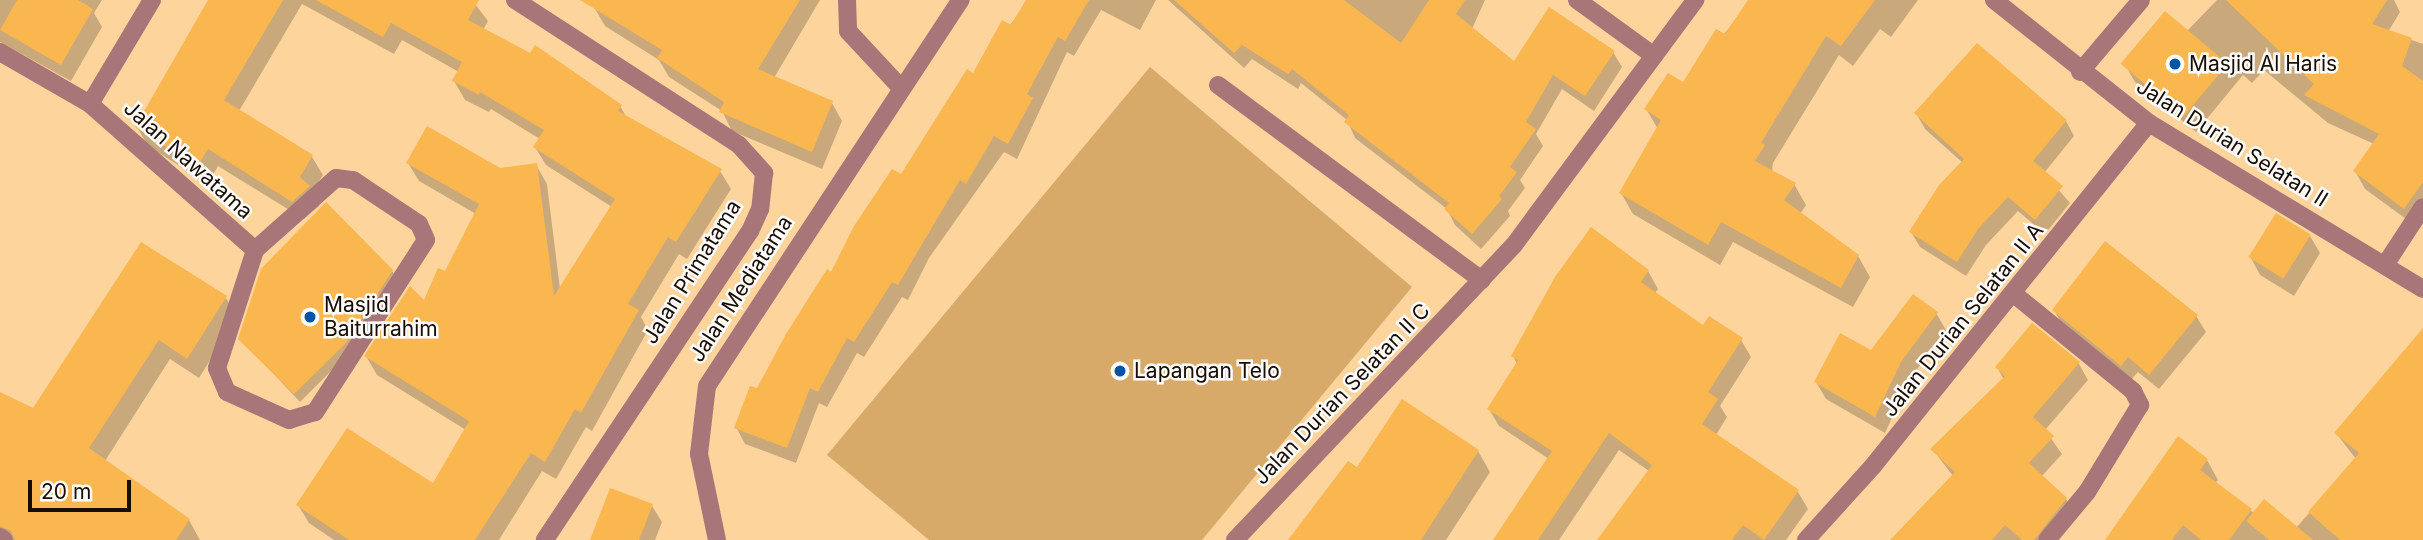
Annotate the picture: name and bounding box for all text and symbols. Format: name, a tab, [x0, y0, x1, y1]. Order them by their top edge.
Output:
place label: Masjid Al Haris	[2189, 51, 2337, 77]
marker: Masjid Al Haris	[2167, 56, 2183, 72]
street label: Jalan Durian Selatan II	[2132, 74, 2332, 212]
street label: Jalan Nawatama	[118, 96, 258, 224]
street label: Jalan Primatama	[638, 195, 746, 349]
street label: Jalan Mediatama	[684, 211, 798, 367]
street label: Jalan Durian Selatan II A	[1877, 218, 2049, 422]
place label: Masjid Baiturrahim	[324, 292, 438, 342]
street label: Jalan Durian Selatan II C	[1249, 298, 1435, 490]
marker: Masjid Baiturrahim	[302, 309, 318, 325]
place label: Lapangan Telo	[1134, 358, 1280, 384]
marker: Lapangan Telo	[1112, 363, 1128, 379]
scale bar	[32, 466, 135, 510]
text: 20 m	[41, 479, 91, 504]

